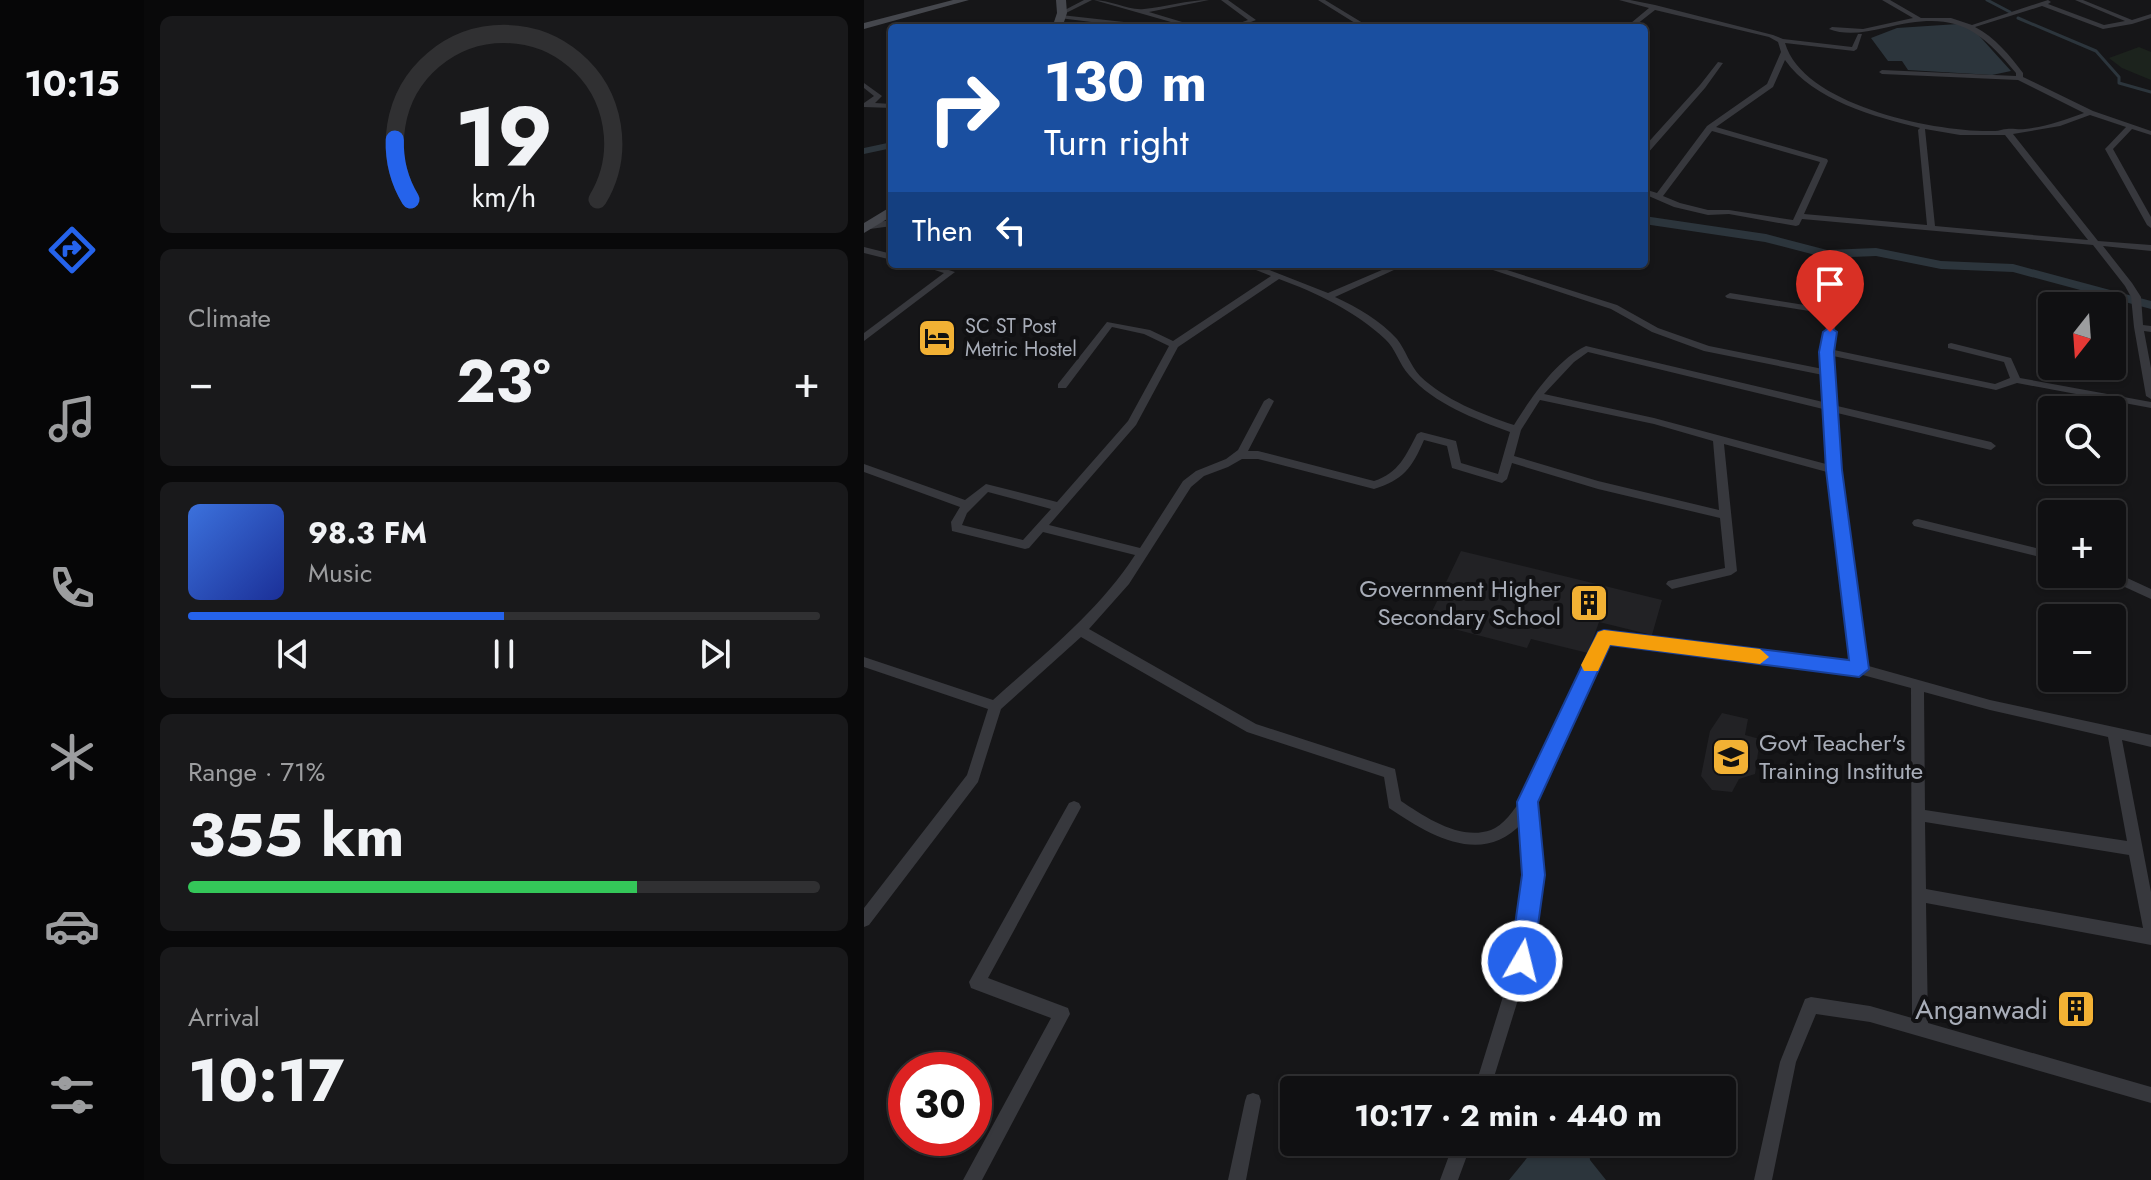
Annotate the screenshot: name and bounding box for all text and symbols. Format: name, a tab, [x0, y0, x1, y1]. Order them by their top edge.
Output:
text: 130 m	[1044, 41, 1207, 122]
icon: right	[912, 56, 1016, 160]
text: 10:15	[24, 57, 120, 109]
text: 19	[455, 77, 553, 197]
text: Turn right	[1044, 116, 1189, 168]
text: km/h	[472, 177, 536, 219]
icon: left	[989, 208, 1033, 252]
text: Then	[912, 209, 973, 252]
icon: directions	[44, 222, 100, 278]
pin	[1796, 250, 1864, 332]
icon: arrive	[1808, 262, 1852, 306]
north arrow	[2038, 292, 2126, 380]
map controls	[2038, 292, 2126, 692]
text: Climate	[188, 299, 271, 337]
place label: SC ST Post Metric Hostel	[965, 312, 1077, 364]
hotel icon: SC ST Post Metric Hostel	[916, 317, 958, 359]
text: 23°	[456, 338, 551, 425]
text: −	[188, 350, 214, 414]
text: +	[793, 350, 820, 414]
icon: music	[44, 391, 100, 447]
button: search	[2038, 396, 2126, 484]
button: +	[2038, 500, 2126, 588]
text: 98.3 FM	[308, 511, 427, 554]
text: Music	[308, 554, 372, 592]
icon: phone	[44, 560, 100, 616]
place label: Government Higher Secondary School	[1359, 571, 1562, 634]
building icon: Government Higher Secondary School	[1568, 582, 1610, 624]
button: −	[2038, 604, 2126, 692]
icon: previous	[271, 632, 315, 676]
icon: pause	[482, 632, 526, 676]
icon: next	[693, 632, 737, 676]
place label: Govt Teacher's Training Institute	[1759, 725, 1923, 788]
icon: climate	[44, 729, 100, 785]
school or university icon: Govt Teacher's Training Institute	[1710, 736, 1752, 778]
text: Range · 71%	[188, 753, 325, 791]
text: 355 km	[188, 792, 404, 879]
icon: car	[44, 898, 100, 954]
position arrow	[1480, 919, 1564, 1003]
building icon: Anganwadi	[2055, 988, 2097, 1030]
place label: Anganwadi	[1915, 989, 2048, 1030]
text: Arrival	[188, 998, 260, 1036]
text: 10:17	[188, 1037, 344, 1124]
speed limit sign: 30	[888, 1052, 992, 1156]
icon: filters	[44, 1067, 100, 1123]
text: 10:17 · 2 min · 440 m	[1354, 1094, 1662, 1137]

